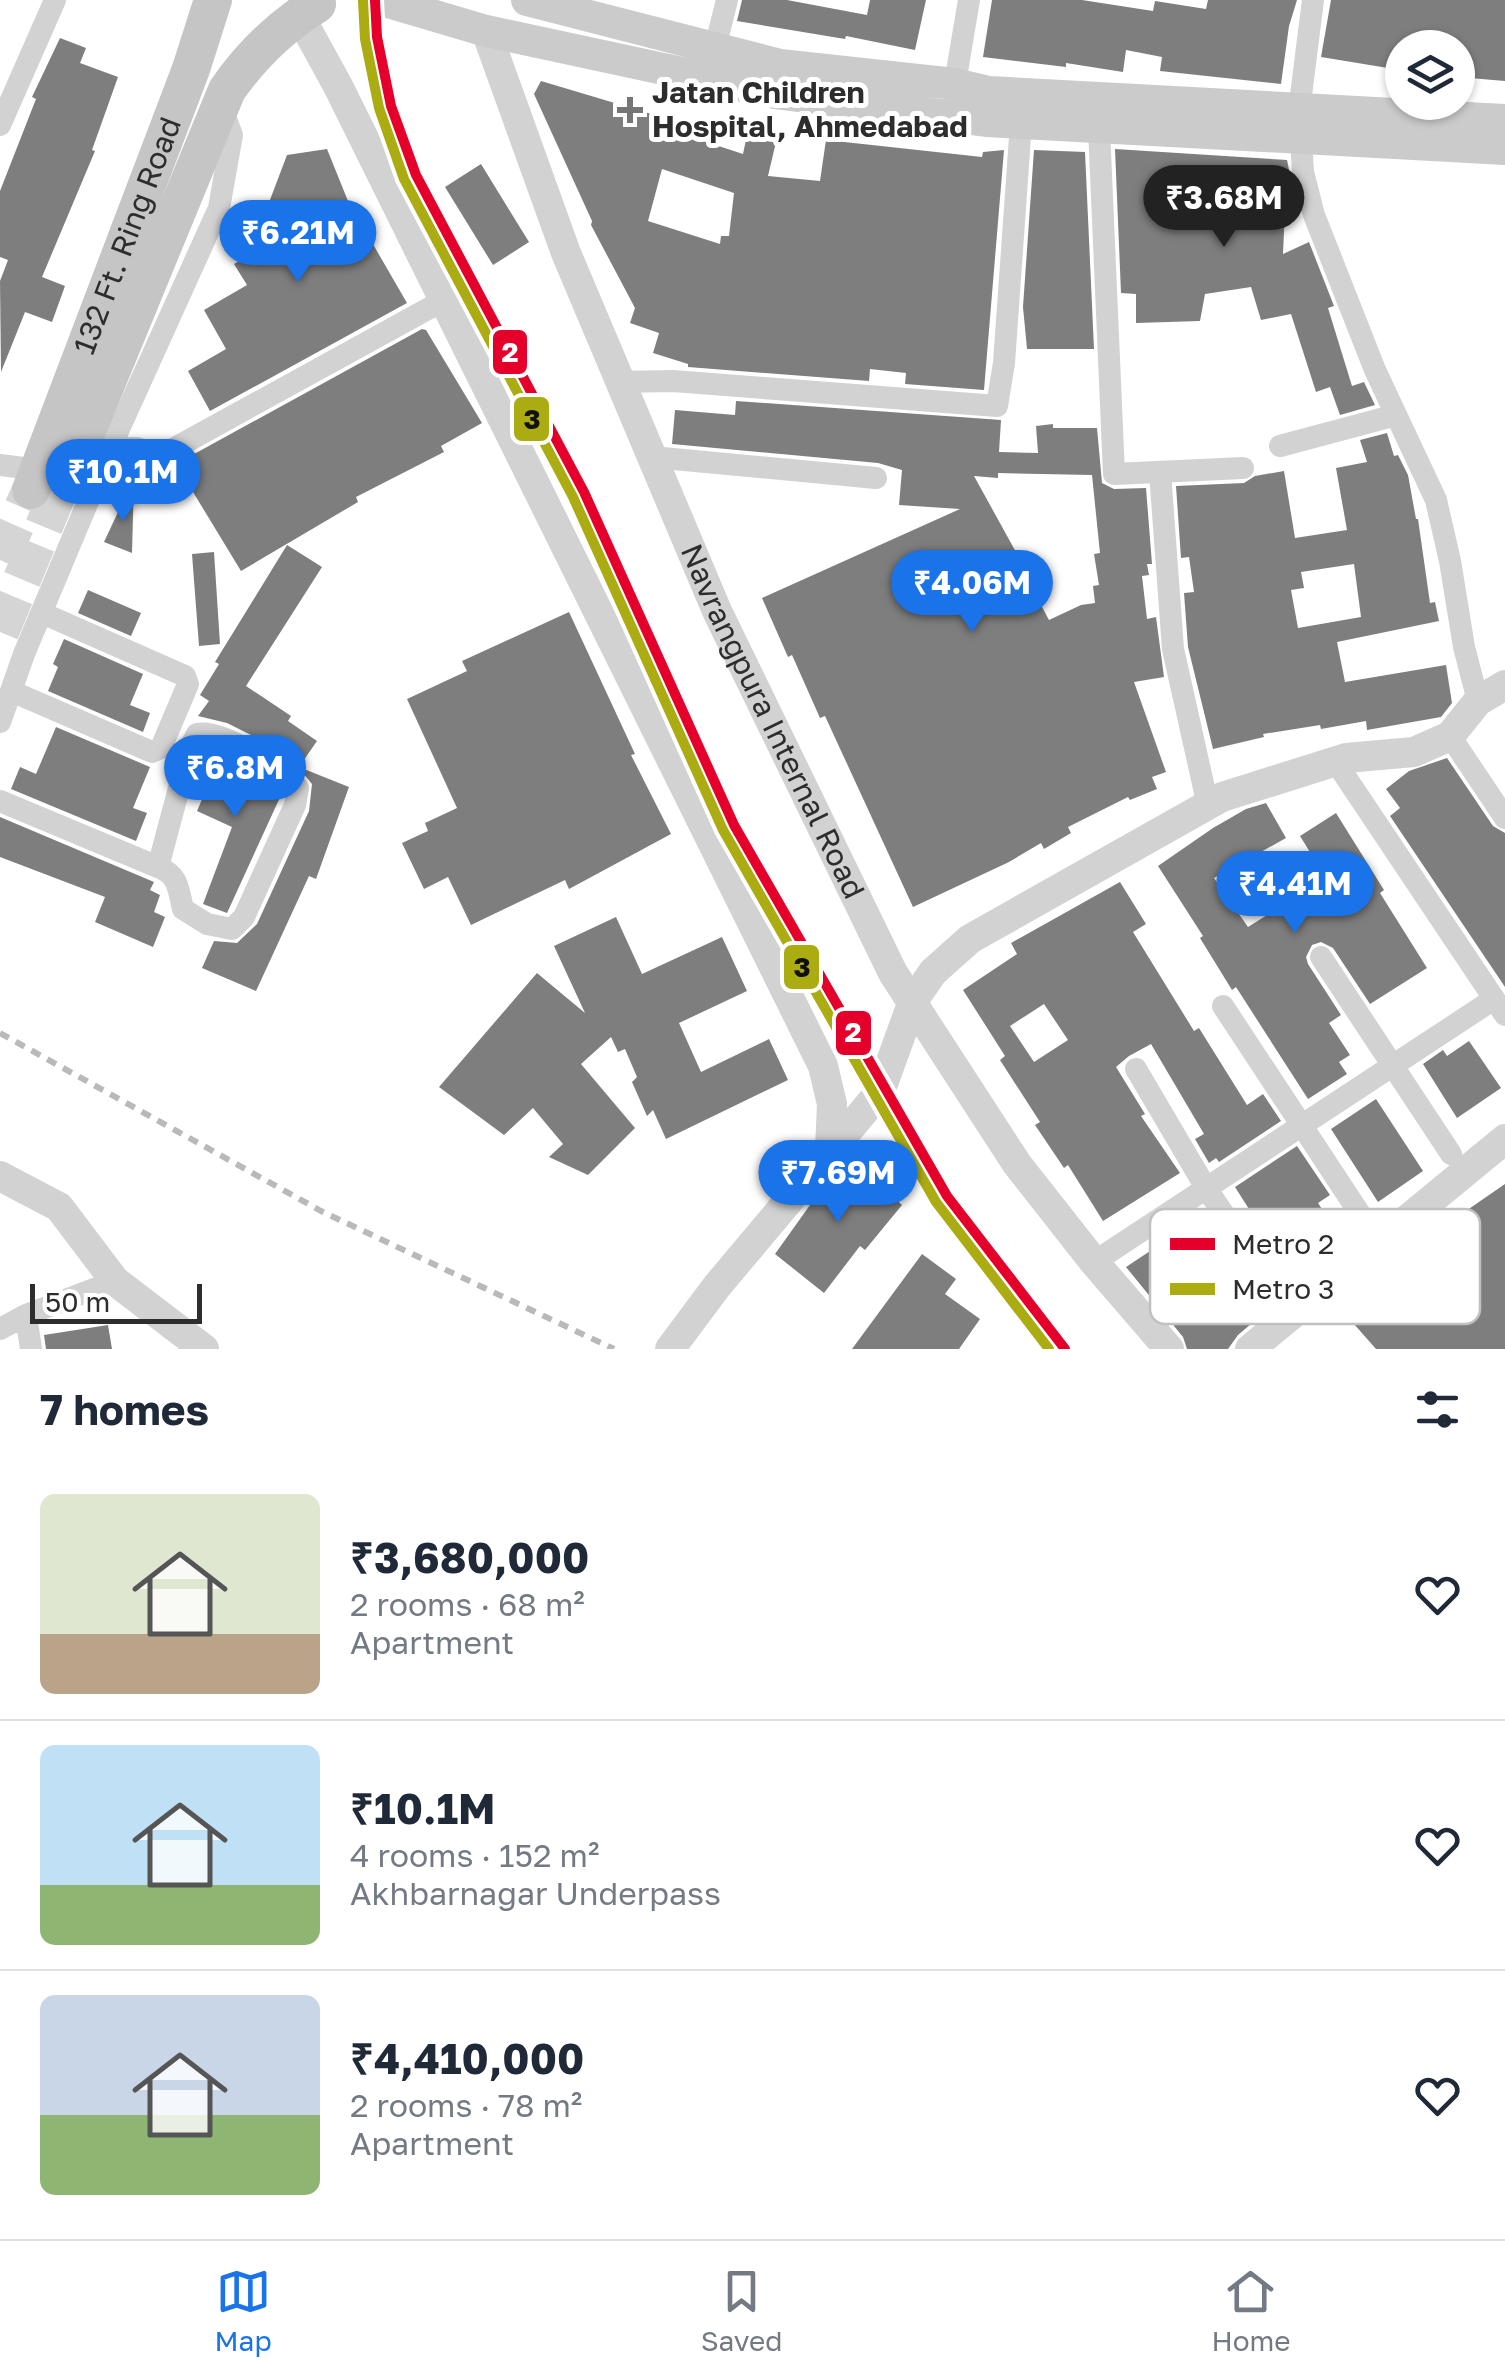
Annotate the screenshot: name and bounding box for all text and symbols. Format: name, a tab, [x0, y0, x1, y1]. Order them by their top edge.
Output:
map controls	[1385, 30, 1475, 120]
button: layers	[1385, 30, 1475, 120]
place label: Jatan Children Hospital, Ahmedabad	[652, 74, 968, 144]
marker: Jatan Children Hospital, Ahmedabad	[617, 97, 643, 123]
street label: 132 Ft. Ring Road	[65, 112, 188, 359]
pin: ₹3.68M	[1143, 165, 1305, 250]
text: ₹3.68M	[1165, 178, 1283, 216]
pin: ₹6.21M	[217, 200, 379, 285]
text: ₹6.21M	[241, 213, 355, 251]
line badge: 2	[491, 328, 529, 376]
text: 2	[501, 335, 519, 368]
line badge: 3	[512, 395, 551, 443]
text: 3	[523, 402, 541, 435]
pin: ₹10.1M	[42, 439, 204, 524]
text: ₹10.1M	[68, 452, 178, 490]
street label: Navrangpura Internal Road	[674, 538, 873, 904]
pin: ₹4.06M	[891, 550, 1053, 635]
text: ₹4.06M	[913, 563, 1031, 601]
pin: ₹6.8M	[165, 735, 305, 820]
text: ₹6.8M	[186, 748, 284, 786]
pin: ₹4.41M	[1214, 851, 1376, 936]
text: ₹4.41M	[1238, 864, 1352, 902]
line badge: 3	[782, 943, 821, 991]
text: 3	[793, 950, 811, 983]
line badge: 2	[834, 1009, 873, 1057]
text: 2	[844, 1015, 862, 1048]
pin: ₹7.69M	[757, 1140, 919, 1225]
text: ₹7.69M	[780, 1153, 896, 1191]
legend	[1150, 1209, 1480, 1324]
text: Metro 2	[1232, 1227, 1334, 1260]
text: Metro 3	[1232, 1272, 1334, 1305]
scale bar	[30, 1279, 202, 1324]
text: 50 m	[45, 1285, 110, 1318]
icon: filters	[1410, 1382, 1465, 1437]
text: 7 homes	[40, 1384, 209, 1434]
text: ₹3,680,000	[350, 1532, 589, 1582]
icon: home	[120, 1534, 240, 1654]
icon: heart	[1410, 1567, 1465, 1622]
text: 2 rooms · 68 m²	[350, 1585, 585, 1623]
text: Apartment	[350, 1623, 514, 1661]
text: ₹10.1M	[350, 1783, 495, 1833]
icon: home	[120, 1785, 240, 1905]
icon: heart	[1410, 1818, 1465, 1873]
text: 4 rooms · 152 m²	[350, 1836, 599, 1874]
text: Akhbarnagar Underpass	[350, 1874, 721, 1912]
text: ₹4,410,000	[350, 2033, 584, 2083]
icon: home	[120, 2035, 240, 2155]
icon: heart	[1410, 2068, 1465, 2123]
text: 2 rooms · 78 m²	[350, 2086, 582, 2124]
text: Apartment	[350, 2124, 514, 2162]
tab: Map	[215, 2264, 272, 2357]
tab: Saved	[701, 2264, 782, 2357]
tab: Home	[1211, 2264, 1291, 2357]

